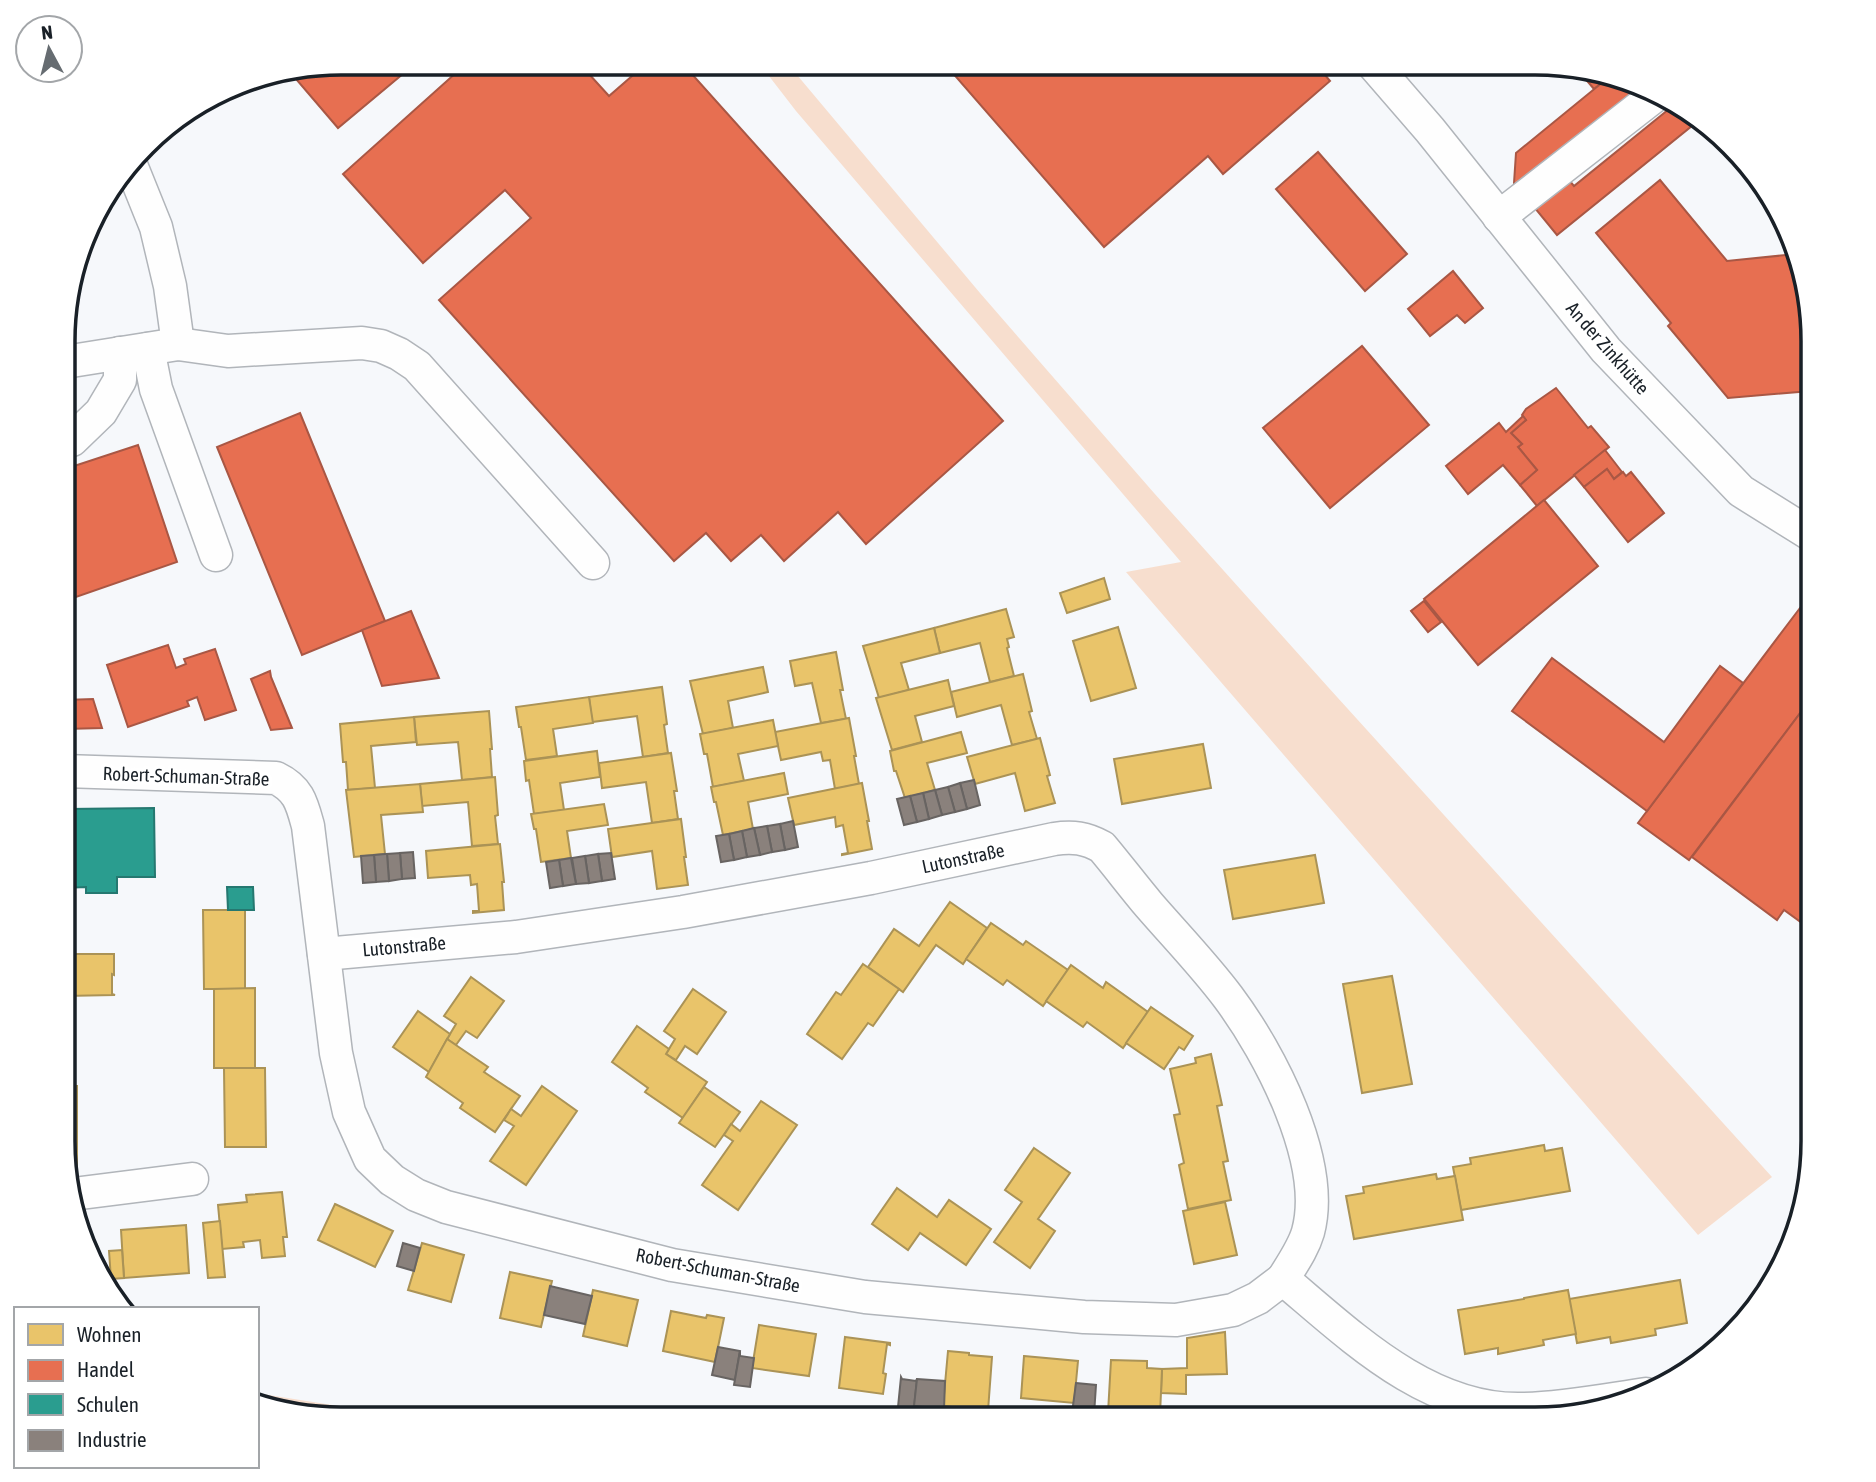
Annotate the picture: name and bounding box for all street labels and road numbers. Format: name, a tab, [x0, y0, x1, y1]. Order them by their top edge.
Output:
street label: An der Zinkhütte	[1562, 297, 1654, 399]
street label: Robert-Schuman-Straße	[102, 762, 270, 790]
street label: Lutonstraße	[920, 839, 1006, 877]
street label: Lutonstraße	[361, 931, 447, 961]
street label: Robert-Schuman-Straße	[634, 1243, 802, 1297]

